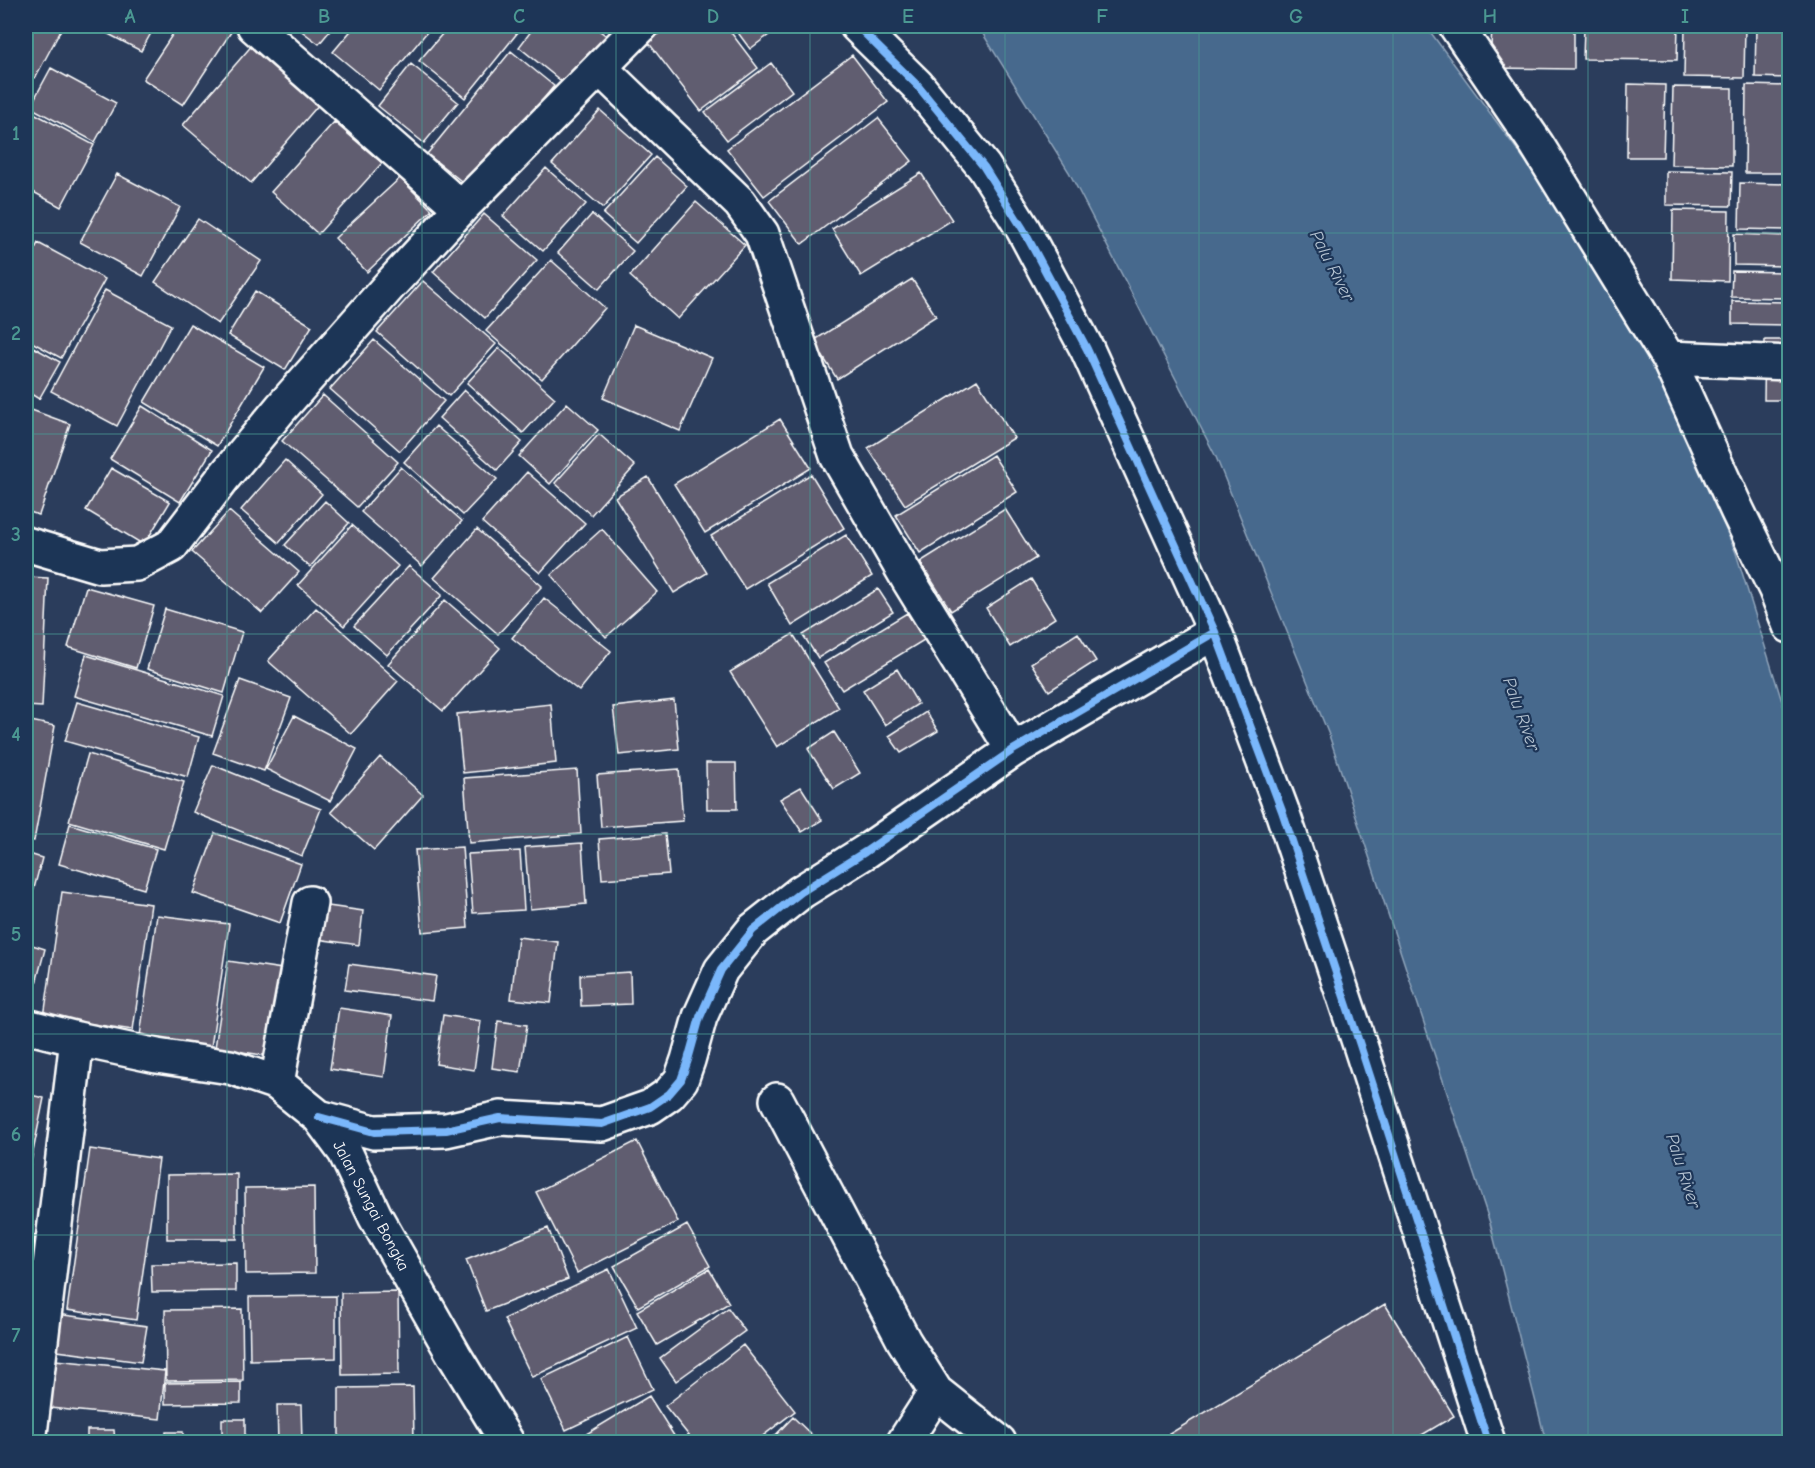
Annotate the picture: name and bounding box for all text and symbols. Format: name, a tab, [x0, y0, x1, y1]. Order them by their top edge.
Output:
text: A	[124, 5, 136, 28]
text: B	[318, 5, 330, 28]
text: C	[513, 5, 525, 28]
text: D	[707, 5, 719, 28]
text: E	[902, 5, 914, 28]
text: F	[1096, 5, 1108, 28]
text: G	[1289, 5, 1303, 28]
text: H	[1483, 5, 1497, 28]
text: I	[1681, 5, 1689, 28]
text: 1	[12, 122, 20, 145]
water label: Palu River	[1305, 227, 1359, 306]
text: 2	[11, 322, 21, 345]
text: 3	[11, 523, 21, 546]
water label: Palu River	[1498, 674, 1544, 755]
text: 4	[11, 723, 21, 746]
text: 5	[11, 923, 21, 946]
text: 6	[11, 1123, 21, 1146]
water label: Palu River	[1661, 1131, 1705, 1212]
street label: Jalan Sungai Bongka	[329, 1138, 413, 1274]
text: 7	[12, 1324, 21, 1347]

